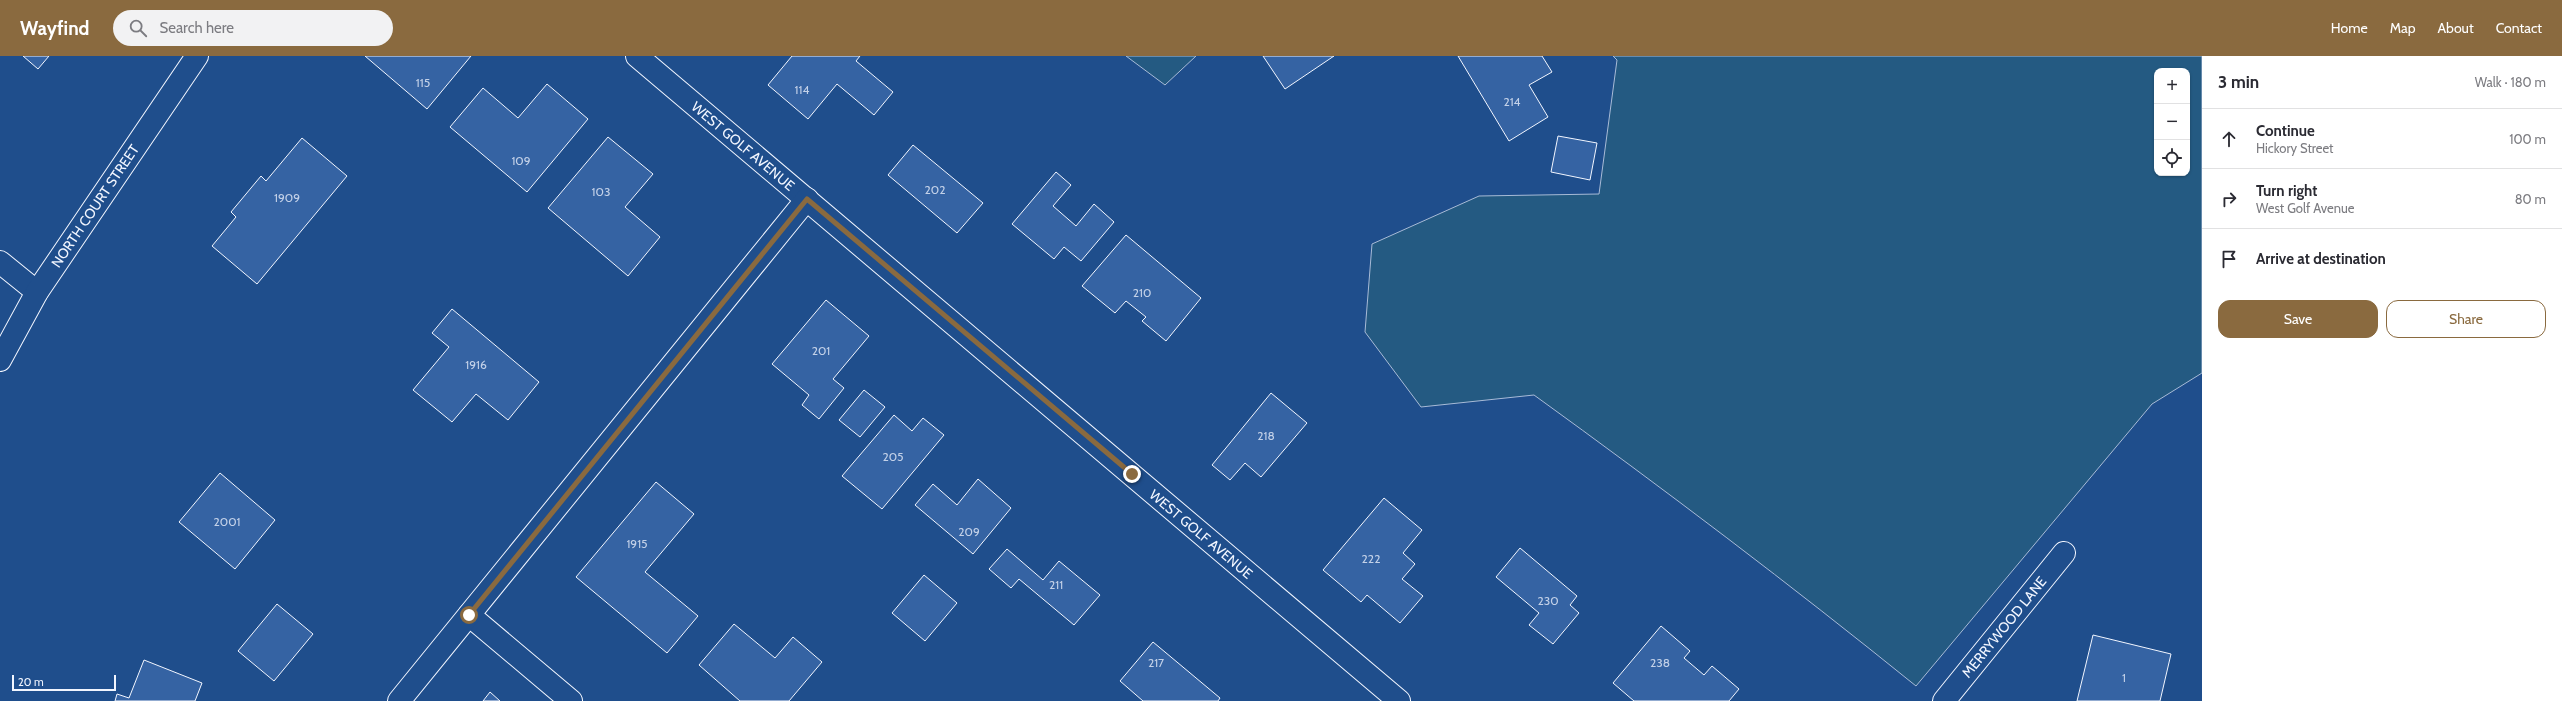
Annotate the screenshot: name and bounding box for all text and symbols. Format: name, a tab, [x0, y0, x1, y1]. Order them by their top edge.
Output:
search box	[113, 10, 393, 46]
text: Wayfind	[20, 17, 89, 40]
icon: search	[127, 17, 149, 39]
text: Search here	[159, 19, 234, 37]
text: Home	[2331, 19, 2368, 37]
text: Map	[2390, 19, 2415, 37]
text: About	[2437, 19, 2474, 37]
text: Contact	[2496, 19, 2542, 37]
map controls	[2154, 68, 2190, 176]
button: +	[2154, 68, 2190, 104]
text: 3 min	[2218, 72, 2259, 92]
text: Walk · 180 m	[2475, 74, 2546, 90]
house number: 115	[416, 75, 430, 90]
house number: 114	[795, 82, 809, 97]
house number: 214	[1503, 94, 1521, 109]
street label: WEST GOLF AVENUE	[688, 98, 799, 195]
button: −	[2154, 104, 2190, 140]
text: Continue	[2256, 122, 2315, 140]
icon: ahead	[2218, 128, 2240, 150]
text: 100 m	[2509, 131, 2546, 147]
button: locate	[2154, 140, 2190, 176]
text: Hickory Street	[2256, 140, 2333, 156]
street label: NORTH COURT STREET	[47, 141, 143, 271]
house number: 109	[511, 153, 531, 168]
house number: 202	[925, 182, 945, 197]
text: Turn right	[2256, 182, 2317, 200]
house number: 103	[592, 184, 610, 199]
icon: right	[2218, 188, 2240, 210]
house number: 1909	[274, 190, 300, 205]
text: 80 m	[2515, 191, 2546, 207]
text: West Golf Avenue	[2256, 200, 2354, 216]
icon: arrive	[2218, 248, 2240, 270]
text: Arrive at destination	[2256, 250, 2386, 268]
house number: 210	[1133, 285, 1151, 300]
button: Save	[2218, 300, 2378, 338]
button: Share	[2386, 300, 2546, 338]
house number: 201	[812, 343, 830, 358]
house number: 1916	[465, 357, 487, 372]
house number: 218	[1257, 428, 1275, 443]
house number: 205	[882, 449, 904, 464]
route end	[1123, 465, 1141, 483]
street label: WEST GOLF AVENUE	[1146, 486, 1257, 583]
house number: 2001	[214, 514, 240, 529]
house number: 209	[958, 524, 980, 539]
house number: 1915	[626, 536, 648, 551]
house number: 222	[1362, 551, 1380, 566]
street label: MERRYWOOD LANE	[1958, 573, 2050, 681]
house number: 211	[1049, 577, 1063, 592]
house number: 230	[1537, 593, 1559, 608]
route start	[460, 606, 478, 624]
house number: 217	[1148, 655, 1164, 670]
house number: 238	[1650, 655, 1670, 670]
house number: 1	[2122, 670, 2126, 685]
scale bar	[12, 673, 116, 692]
text: 20 m	[18, 675, 44, 689]

